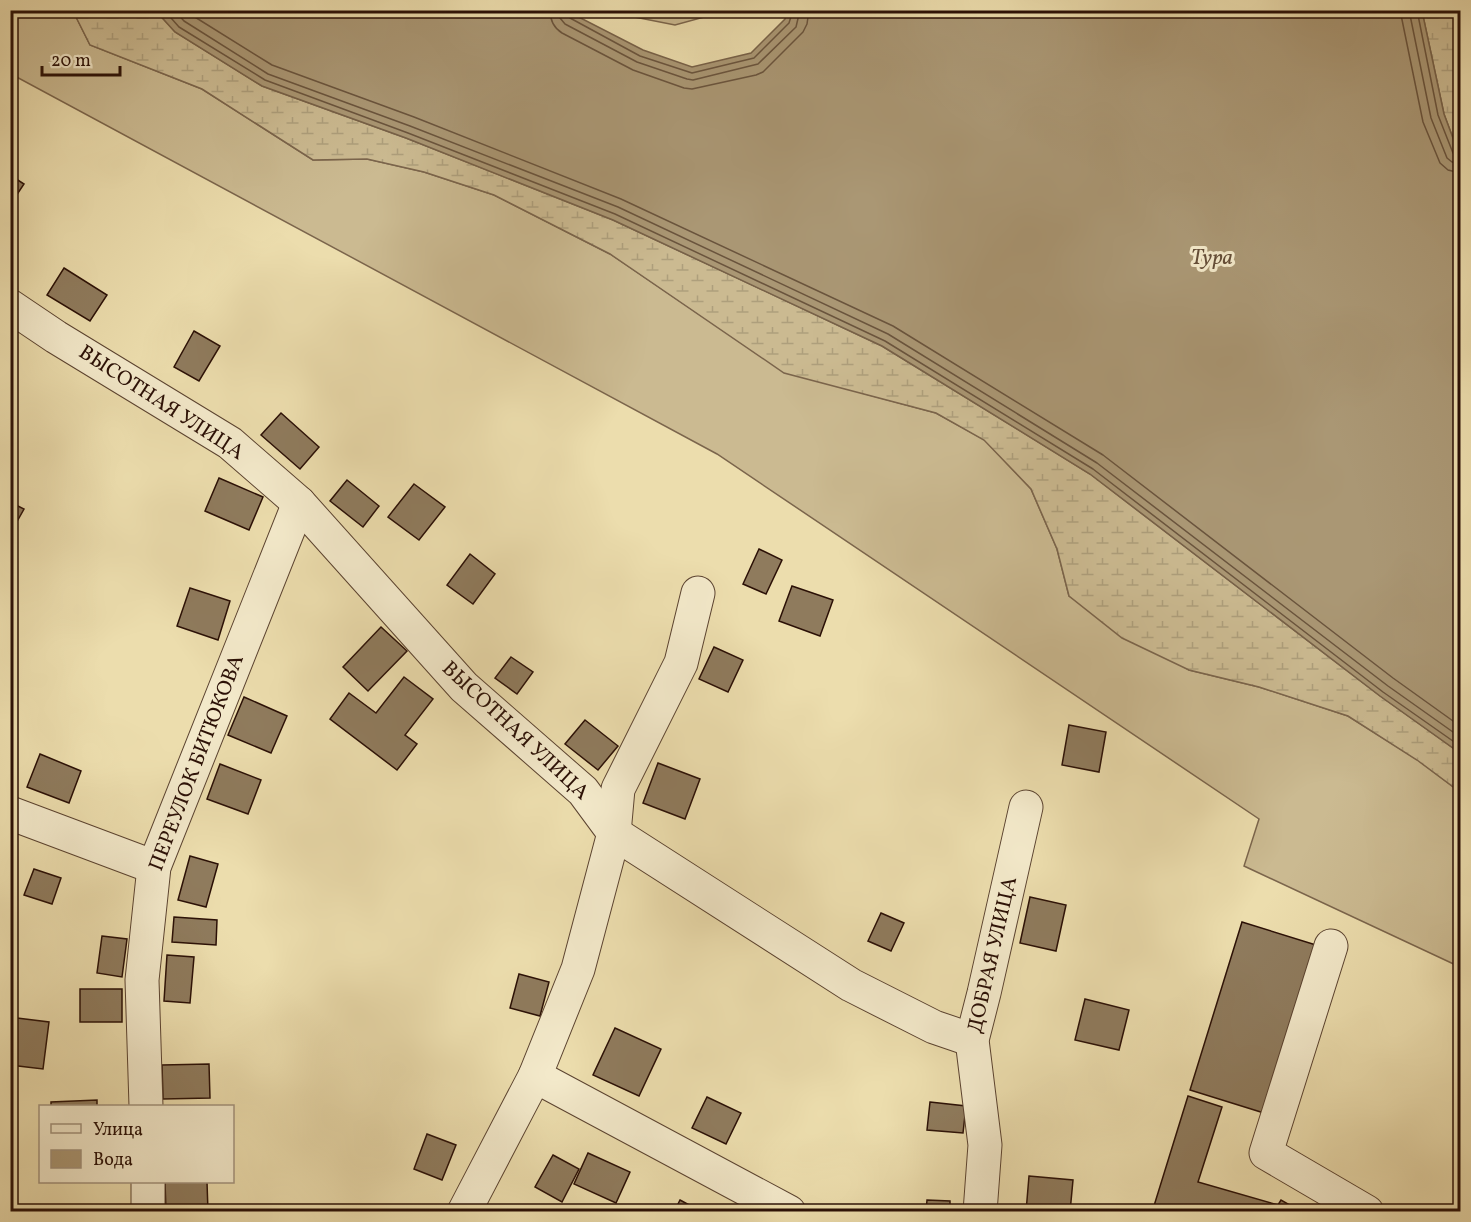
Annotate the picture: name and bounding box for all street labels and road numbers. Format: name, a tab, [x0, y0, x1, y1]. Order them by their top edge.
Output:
street label: ВЫСОТНАЯ УЛИЦА	[73, 339, 250, 468]
street label: ПЕРЕУЛОК БИТЮКОВА	[142, 650, 252, 875]
street label: ВЫСОТНАЯ УЛИЦА	[435, 655, 595, 807]
street label: ДОБРАЯ УЛИЦА	[961, 874, 1025, 1036]

